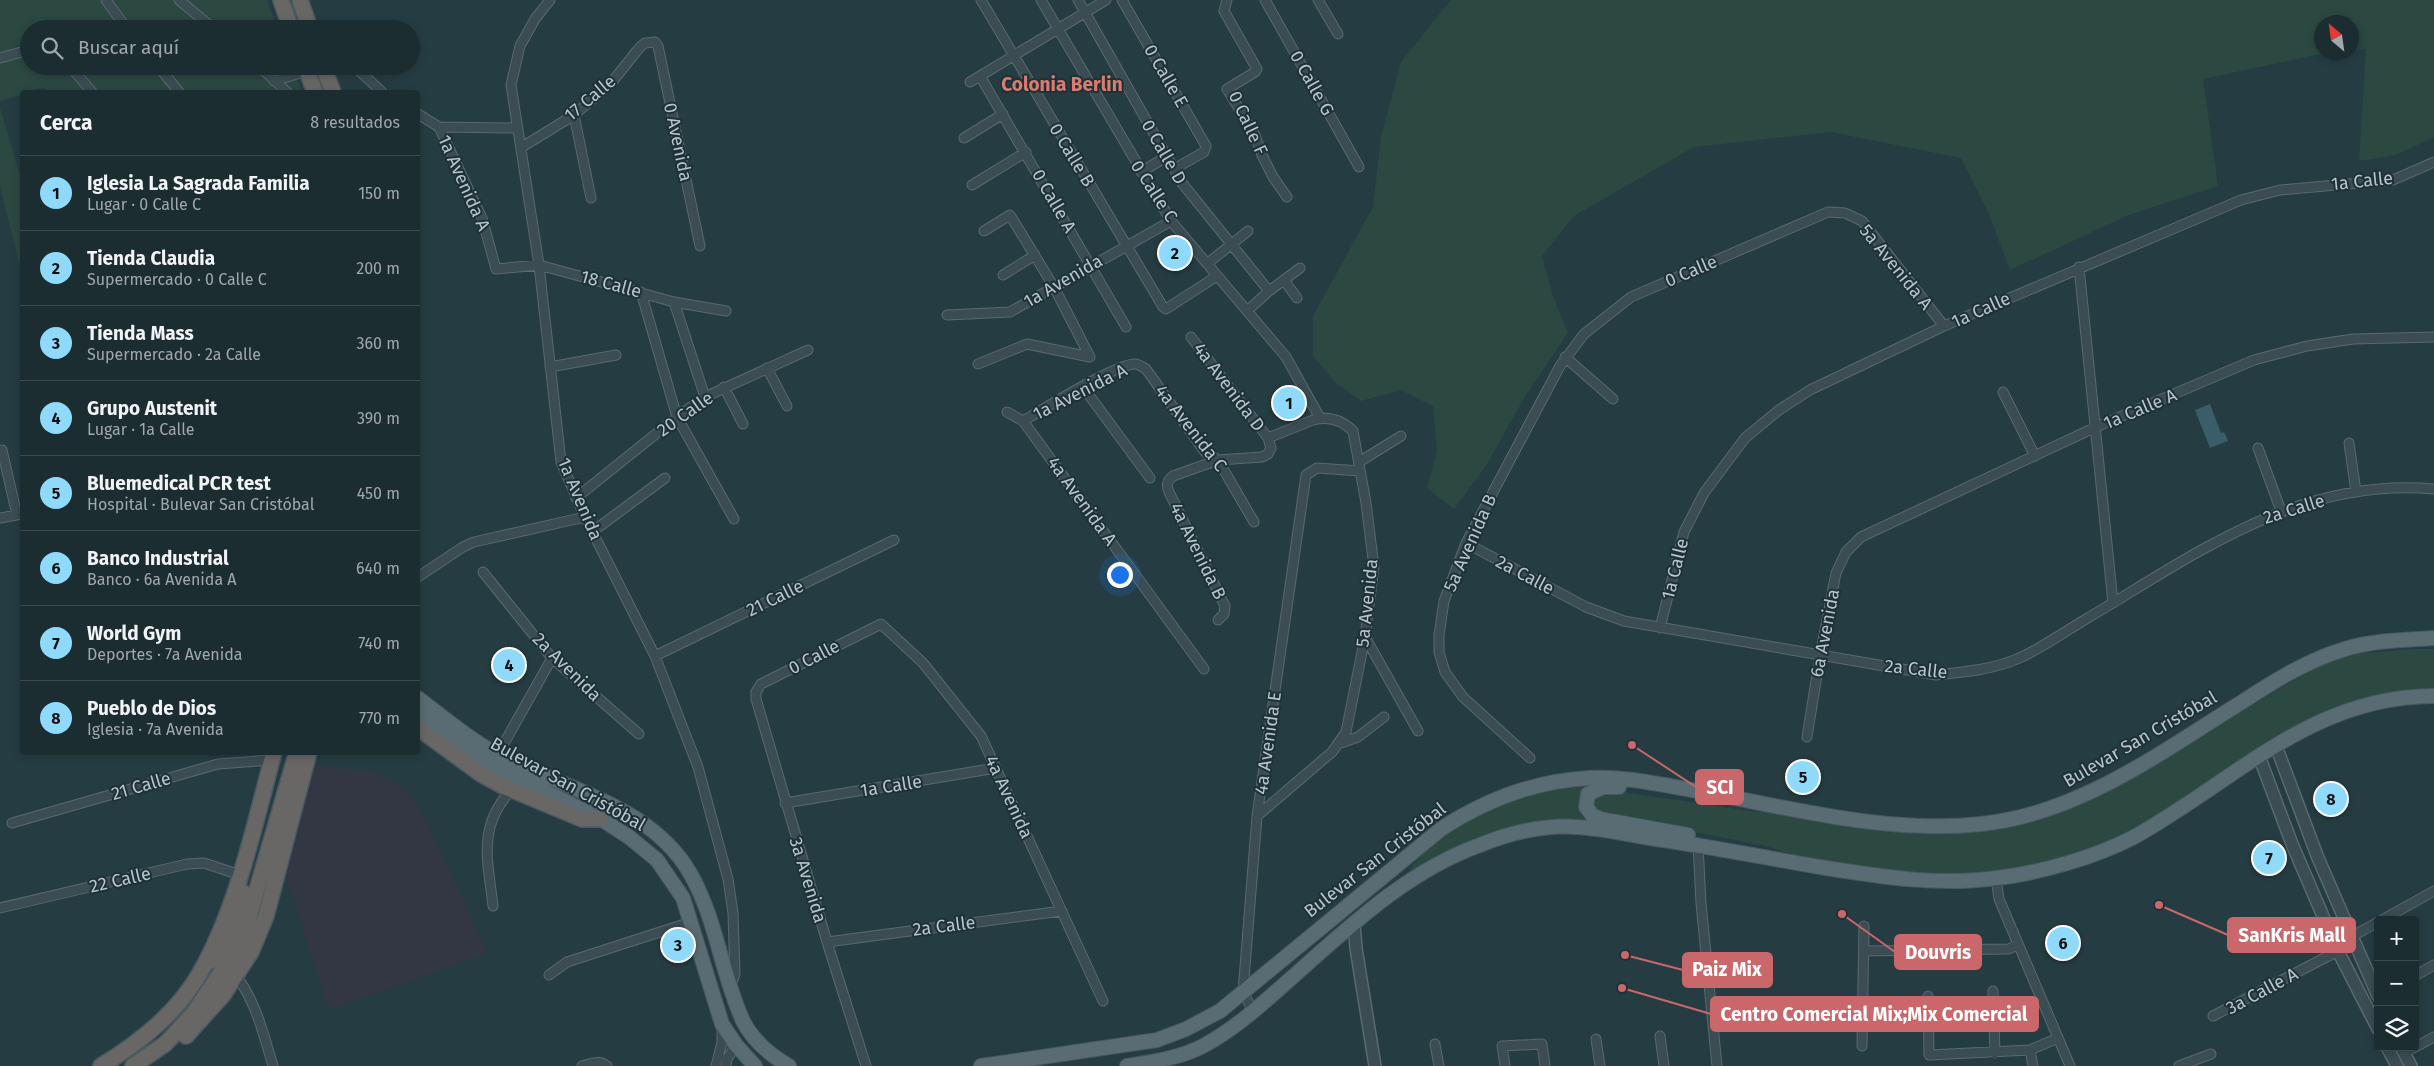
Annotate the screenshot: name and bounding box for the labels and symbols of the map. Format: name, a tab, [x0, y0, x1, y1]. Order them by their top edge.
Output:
north arrow	[2314, 15, 2359, 60]
street label: 0 Calle E	[1139, 41, 1193, 111]
street label: 0 Calle G	[1285, 47, 1339, 119]
street label: 17 Calle	[560, 70, 620, 126]
district label: Colonia Berlin	[1001, 73, 1123, 96]
street label: 0 Calle F	[1224, 87, 1272, 159]
street label: 0 Avenida	[659, 101, 697, 183]
street label: 0 Calle D	[1137, 116, 1191, 188]
street label: 0 Calle B	[1044, 119, 1100, 191]
street label: 1a Avenida A	[433, 132, 495, 235]
street label: 0 Calle C	[1126, 156, 1182, 226]
street label: 0 Calle A	[1027, 165, 1081, 237]
street label: 1a Calle	[2330, 167, 2394, 195]
street label: 5a Avenida A	[1855, 220, 1938, 315]
pin: 2	[1159, 234, 1191, 272]
street label: 1a Avenida	[1020, 250, 1106, 312]
street label: 0 Calle	[1662, 250, 1720, 292]
street label: 18 Calle	[578, 265, 644, 303]
street label: 1a Calle	[1948, 287, 2014, 333]
street label: 4a Avenida D	[1188, 338, 1270, 436]
street label: 1a Avenida A	[1029, 359, 1131, 425]
street label: 4a Avenida C	[1150, 380, 1232, 476]
pin: 1	[1273, 384, 1305, 422]
street label: 1a Calle A	[2100, 384, 2180, 434]
street label: 20 Calle	[653, 387, 717, 441]
street label: 4a Avenida A	[1042, 452, 1122, 550]
street label: 1a Avenida	[553, 454, 607, 544]
street label: 2a Calle	[2261, 489, 2327, 529]
street label: 5a Avenida B	[1439, 491, 1501, 595]
street label: 4a Avenida B	[1165, 499, 1231, 603]
street label: 1a Calle	[1657, 536, 1693, 602]
street label: 2a Calle	[1492, 550, 1558, 600]
street label: 5a Avenida	[1351, 558, 1383, 648]
your location	[1107, 562, 1133, 588]
street label: 21 Calle	[743, 575, 807, 621]
street label: 6a Avenida	[1806, 587, 1844, 679]
street label: 2a Avenida	[528, 628, 606, 706]
street label: 0 Calle	[785, 635, 843, 679]
pin: 4	[493, 646, 525, 684]
street label: 2a Calle	[1883, 655, 1949, 683]
street label: Bulevar San Cristóbal	[2059, 686, 2221, 792]
street label: 4a Avenida E	[1250, 690, 1286, 796]
street label: Bulevar San Cristóbal	[487, 732, 649, 836]
street label: 4a Avenida	[980, 752, 1038, 842]
pin: 5	[1787, 758, 1819, 796]
street label: 21 Calle	[109, 767, 173, 805]
street label: 1a Calle	[859, 770, 923, 802]
callout: SCI	[1696, 770, 1743, 804]
text: SCI	[1706, 776, 1734, 799]
pin: 8	[2315, 780, 2347, 818]
street label: Bulevar San Cristóbal	[1300, 798, 1450, 922]
street label: 3a Avenida	[785, 834, 831, 926]
pin: 7	[2253, 839, 2285, 877]
street label: 22 Calle	[87, 862, 153, 898]
street label: 2a Calle	[911, 911, 977, 941]
callout: SanKris Mall	[2228, 918, 2355, 952]
pin: 6	[2047, 924, 2079, 962]
text: SanKris Mall	[2238, 924, 2346, 947]
pin: 3	[662, 926, 694, 964]
callout: Douvris	[1895, 935, 1981, 969]
text: Douvris	[1905, 941, 1971, 964]
callout: Paiz Mix	[1683, 953, 1772, 987]
text: Paiz Mix	[1692, 958, 1762, 981]
street label: 3a Calle A	[2222, 963, 2302, 1019]
callout: Centro Comercial Mix;Mix Comercial	[1711, 997, 2038, 1031]
text: Centro Comercial Mix;Mix Comercial	[1721, 1003, 2028, 1026]

